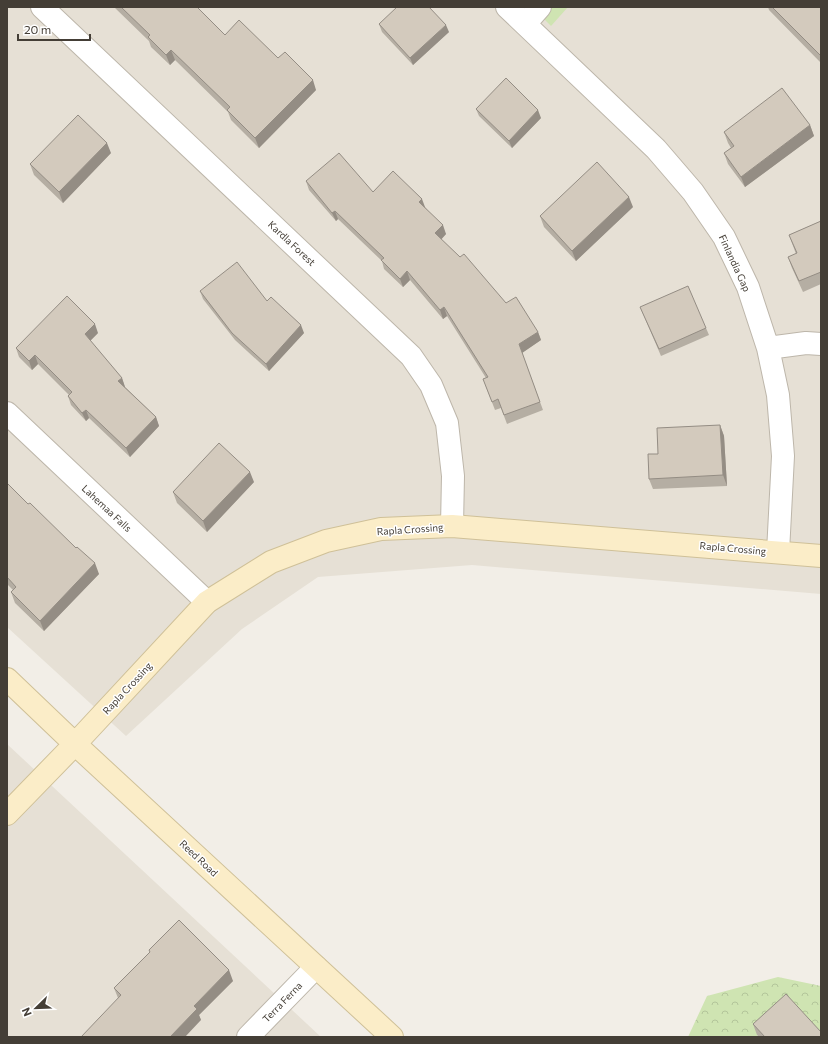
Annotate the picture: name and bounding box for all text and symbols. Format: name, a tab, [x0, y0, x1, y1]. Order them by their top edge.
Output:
scale bar	[18, 16, 90, 42]
text: 20 m	[24, 22, 51, 36]
street label: Kardla Forest	[266, 218, 318, 268]
street label: Finlandia Gap	[717, 233, 753, 293]
street label: Lahemaa Falls	[80, 482, 135, 534]
street label: Rapla Crossing	[376, 521, 444, 537]
street label: Rapla Crossing	[699, 539, 767, 557]
street label: Rapla Crossing	[100, 659, 155, 717]
street label: Reed Road	[177, 837, 221, 879]
street label: Terra Ferna	[260, 979, 304, 1025]
north arrow	[16, 988, 56, 1028]
text: N	[19, 1006, 34, 1018]

